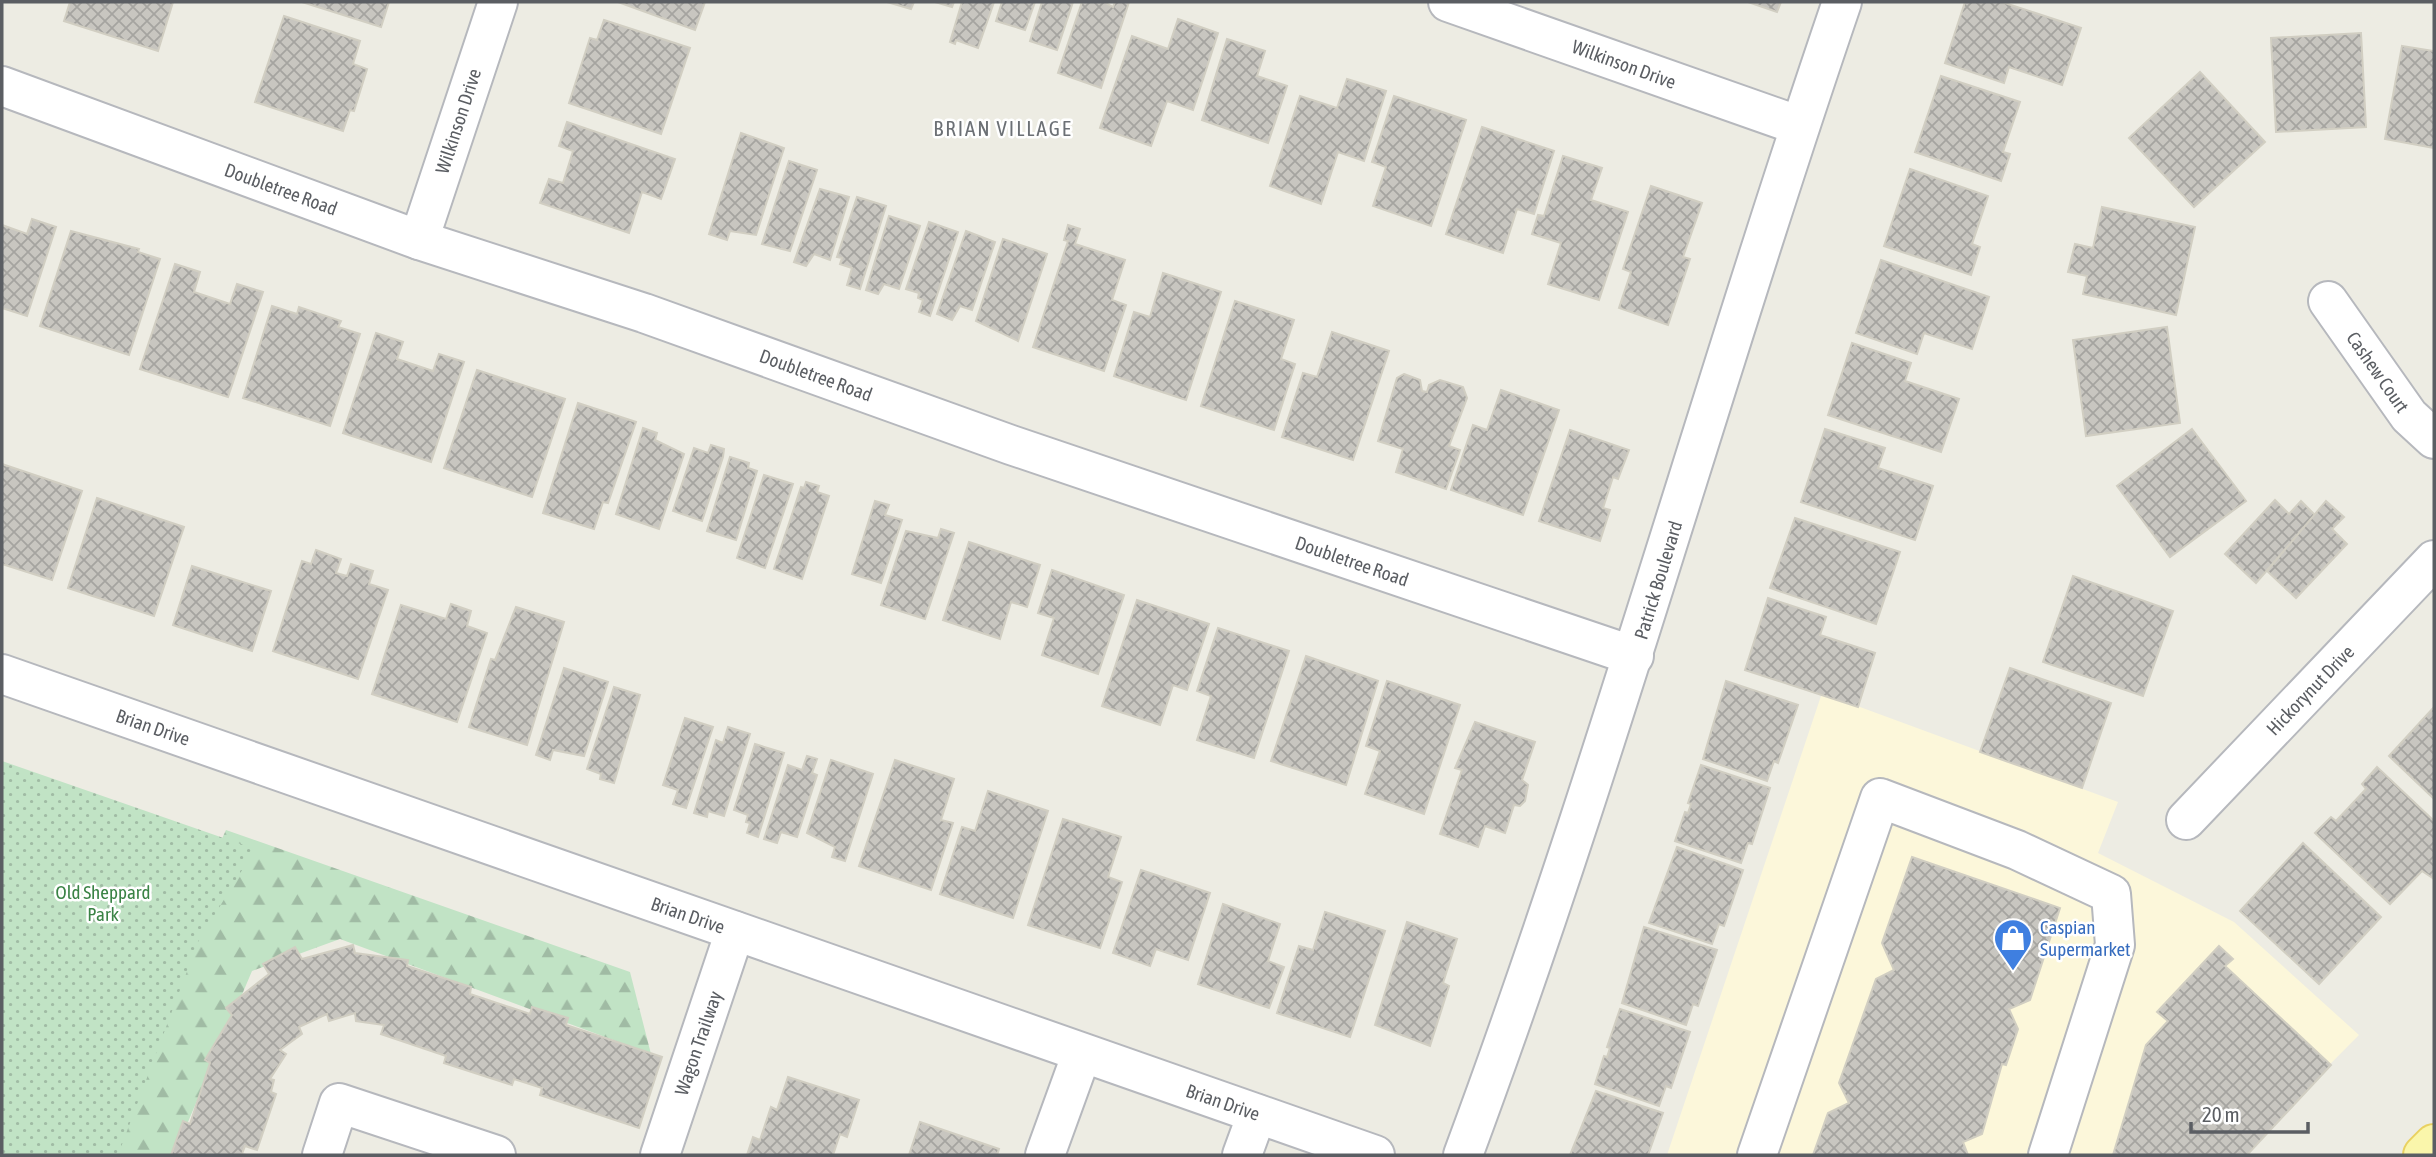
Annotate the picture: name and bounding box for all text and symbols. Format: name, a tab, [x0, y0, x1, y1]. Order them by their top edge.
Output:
street label: Wilkinson Drive	[1569, 35, 1679, 93]
street label: Wilkinson Drive	[431, 66, 485, 176]
district label: BRIAN VILLAGE	[933, 116, 1073, 140]
street label: Doubletree Road	[222, 158, 340, 220]
street label: Cashew Court	[2342, 328, 2414, 416]
street label: Doubletree Road	[757, 344, 875, 406]
street label: Patrick Boulevard	[1630, 518, 1686, 642]
street label: Doubletree Road	[1292, 531, 1412, 591]
street label: Hickorynut Drive	[2262, 641, 2358, 739]
street label: Brian Drive	[113, 704, 193, 750]
park label: Old Sheppard Park	[56, 881, 150, 925]
street label: Brian Drive	[648, 892, 728, 938]
place label: Caspian Supermarket	[2040, 916, 2131, 960]
shop icon: Caspian Supermarket	[1992, 917, 2034, 972]
street label: Wagon Trailway	[670, 988, 726, 1098]
street label: Brian Drive	[1183, 1079, 1263, 1125]
scale bar	[2191, 1090, 2308, 1134]
text: 20 m	[2202, 1102, 2240, 1126]

